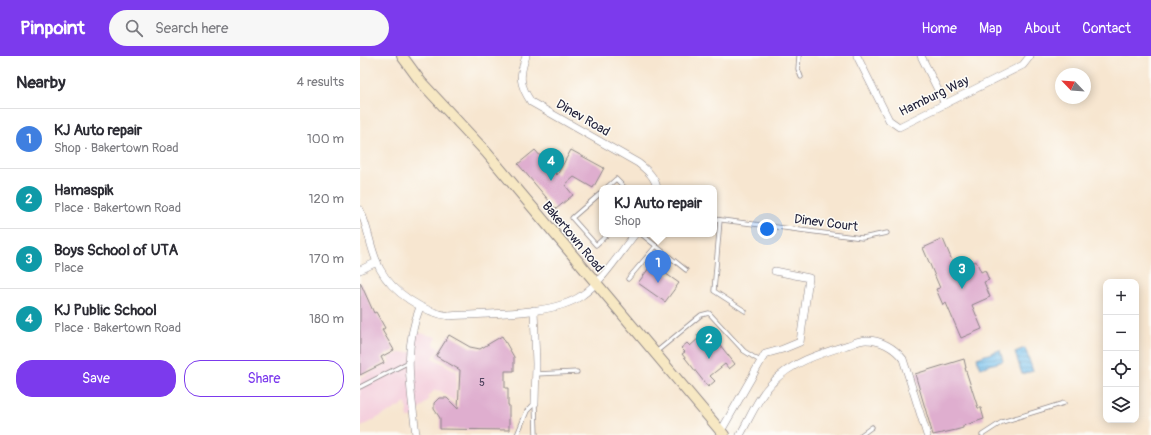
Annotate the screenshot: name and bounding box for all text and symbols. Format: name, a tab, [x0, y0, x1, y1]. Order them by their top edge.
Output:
search box	[109, 10, 389, 46]
text: Pinpoint	[20, 16, 85, 40]
icon: search	[123, 17, 145, 39]
text: Search here	[155, 19, 228, 38]
text: Home	[922, 20, 957, 37]
text: Map	[979, 20, 1002, 37]
text: About	[1024, 20, 1060, 37]
text: Contact	[1082, 20, 1131, 37]
north arrow	[1055, 68, 1091, 104]
text: Nearby	[16, 72, 65, 93]
street label: Hamburg Way	[897, 72, 972, 120]
text: 4 results	[297, 74, 344, 90]
street label: Dinev Road	[553, 96, 613, 140]
text: KJ Auto repair	[54, 121, 142, 140]
text: 1	[26, 131, 32, 147]
text: 100 m	[307, 131, 344, 147]
text: Shop · Bakertown Road	[54, 140, 179, 156]
pin: 4	[538, 148, 564, 181]
text: Hamaspik	[54, 181, 113, 200]
popup	[599, 185, 717, 237]
text: 2	[25, 191, 33, 207]
text: 120 m	[308, 191, 344, 207]
text: KJ Auto repair	[614, 194, 702, 213]
street label: Bakertown Road	[539, 198, 607, 276]
text: Place · Bakertown Road	[54, 200, 181, 216]
street label: Dinev Court	[793, 211, 860, 235]
text: Shop	[614, 213, 641, 229]
your location	[757, 219, 777, 239]
text: Boys School of UTA	[54, 241, 178, 260]
pin: 1	[645, 250, 671, 283]
text: 3	[25, 251, 33, 267]
text: 170 m	[309, 251, 344, 267]
pin: 3	[949, 256, 975, 289]
text: Place	[54, 260, 83, 276]
map controls	[1103, 279, 1139, 423]
button: +	[1103, 279, 1139, 315]
text: KJ Public School	[54, 301, 157, 320]
text: 4	[25, 311, 33, 327]
text: 180 m	[309, 311, 344, 327]
button: −	[1103, 315, 1139, 351]
text: Place · Bakertown Road	[54, 320, 181, 336]
pin: 2	[696, 326, 722, 359]
button: locate	[1103, 351, 1139, 387]
button: Save	[16, 360, 176, 397]
button: Share	[184, 360, 344, 397]
house number: 5	[479, 376, 485, 389]
button: layers	[1103, 387, 1139, 423]

